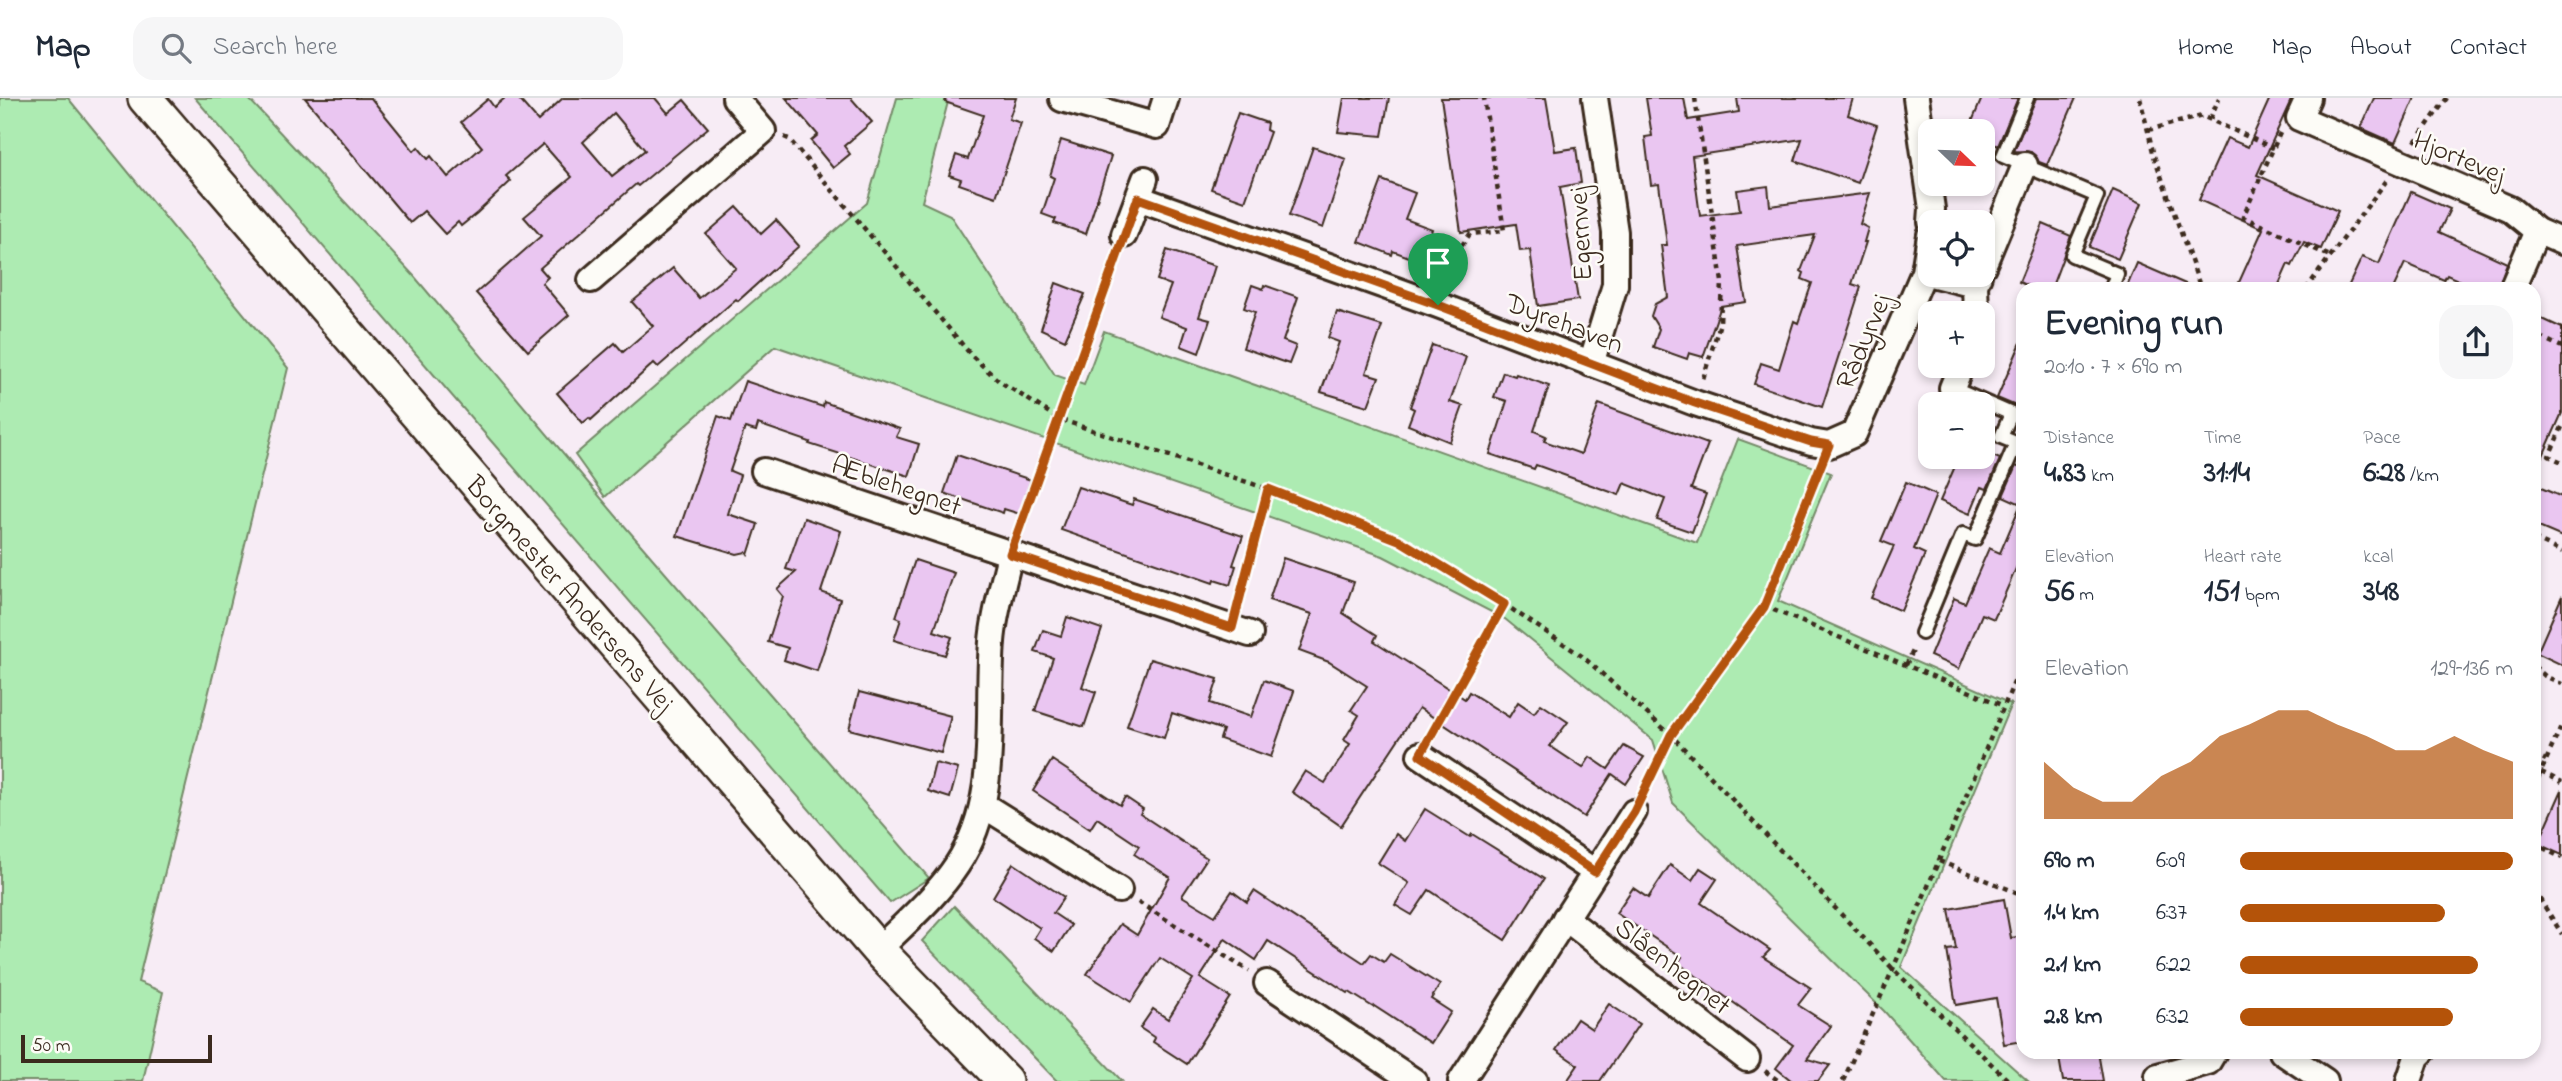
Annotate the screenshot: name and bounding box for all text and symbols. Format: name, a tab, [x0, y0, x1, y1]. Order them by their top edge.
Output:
search box	[133, 17, 623, 80]
text: Map	[35, 24, 91, 72]
icon: search	[157, 29, 195, 67]
text: Search here	[213, 29, 337, 67]
text: Home	[2178, 31, 2234, 66]
text: Map	[2272, 31, 2312, 66]
text: About	[2350, 31, 2412, 66]
text: Contact	[2450, 31, 2527, 66]
north arrow	[1918, 119, 1995, 196]
map controls	[1918, 119, 1995, 469]
street label: Hjortevej	[2406, 121, 2513, 198]
street label: Egernvej	[1559, 184, 1605, 282]
button: locate	[1918, 210, 1995, 287]
pin	[1408, 233, 1468, 305]
icon: arrive	[1419, 244, 1457, 282]
street label: Dyrehaven	[1498, 284, 1629, 367]
street label: Rådyrvej	[1827, 287, 1904, 397]
text: Evening run	[2044, 297, 2223, 353]
button: +	[1918, 301, 1995, 378]
button: share	[2439, 305, 2513, 379]
text: 20:10 · 7 × 690 m	[2044, 351, 2182, 384]
button: −	[1918, 392, 1995, 469]
text: Distance	[2044, 425, 2114, 452]
text: Time	[2204, 425, 2241, 452]
text: Pace	[2363, 425, 2400, 452]
street label: Æblehegnet	[825, 446, 966, 529]
text: 4.83	[2044, 452, 2086, 496]
text: 31:14	[2204, 452, 2250, 496]
text: 6:28	[2363, 452, 2405, 496]
text: km	[2086, 463, 2114, 490]
text: /km	[2405, 463, 2439, 490]
street label: Borgmester Andersens Vej	[453, 467, 684, 724]
text: Elevation	[2044, 544, 2114, 571]
text: Heart rate	[2204, 544, 2282, 571]
text: kcal	[2363, 544, 2394, 571]
text: 56	[2044, 571, 2074, 615]
text: 151	[2204, 571, 2240, 615]
text: 348	[2363, 571, 2399, 615]
text: m	[2074, 582, 2094, 609]
text: bpm	[2240, 582, 2280, 609]
text: Elevation	[2044, 653, 2129, 686]
text: 129–136 m	[2430, 653, 2513, 686]
text: 690 m	[2044, 845, 2095, 878]
text: 6:09	[2156, 845, 2185, 878]
text: 1.4 km	[2044, 897, 2099, 930]
text: 6:37	[2156, 897, 2187, 930]
street label: Slåenhegnet	[1605, 909, 1739, 1027]
text: 2.1 km	[2044, 949, 2101, 982]
text: 6:22	[2156, 949, 2191, 982]
text: 2.8 km	[2044, 1001, 2102, 1034]
text: 6:32	[2156, 1001, 2189, 1034]
scale bar	[21, 1032, 212, 1064]
text: 50 m	[32, 1033, 71, 1060]

